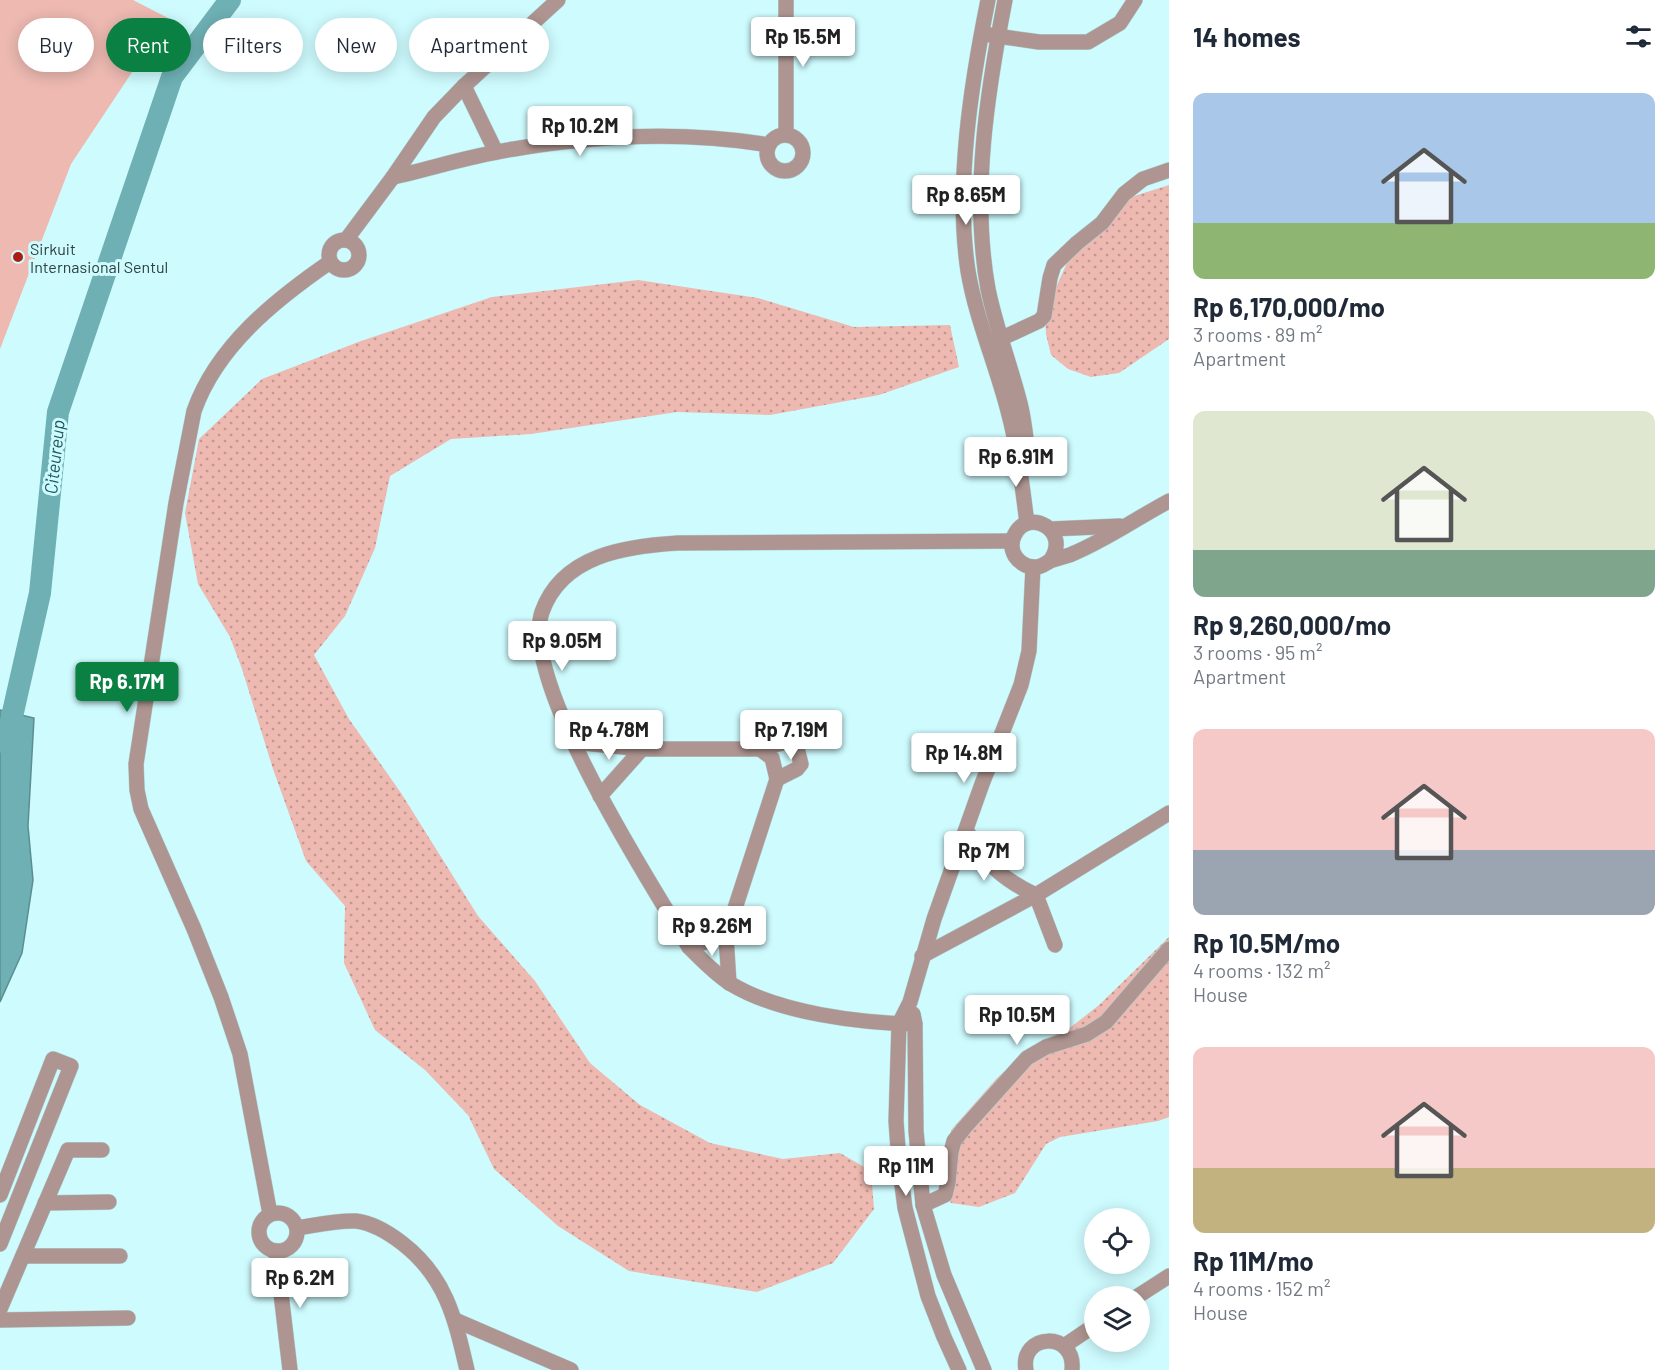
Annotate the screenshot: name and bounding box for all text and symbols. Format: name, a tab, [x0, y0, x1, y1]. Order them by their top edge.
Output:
pin: Rp 15.5M	[741, 17, 865, 68]
chip: Buy	[18, 18, 94, 72]
chip: Rent	[106, 18, 191, 72]
chip: Filters	[203, 18, 303, 72]
chip: New	[315, 18, 397, 72]
chip: Apartment	[409, 18, 549, 72]
icon: filters	[1622, 20, 1655, 53]
text: 14 homes	[1193, 21, 1300, 52]
text: Rp 15.5M	[765, 24, 841, 48]
pin: Rp 10.2M	[518, 106, 642, 157]
text: Rp 10.2M	[541, 113, 619, 137]
icon: home	[1370, 132, 1478, 240]
pin: Rp 8.65M	[904, 175, 1028, 226]
text: Rp 8.65M	[926, 182, 1006, 206]
place label: Sirkuit Internasional Sentul	[30, 239, 168, 276]
marker: Sirkuit Internasional Sentul	[11, 250, 25, 264]
text: Rp 6,170,000/mo	[1193, 291, 1385, 322]
text: 3 rooms · 89 m²	[1193, 322, 1323, 346]
text: Apartment	[1193, 346, 1286, 370]
water label: Citeureup	[39, 419, 69, 495]
pin: Rp 6.91M	[954, 437, 1078, 488]
text: Rp 6.91M	[978, 444, 1054, 468]
icon: home	[1370, 450, 1478, 558]
text: Rp 9,260,000/mo	[1193, 609, 1391, 640]
pin: Rp 9.05M	[500, 621, 624, 672]
text: Rp 9.05M	[522, 628, 602, 652]
text: 3 rooms · 95 m²	[1193, 640, 1322, 664]
pin: Rp 6.17M	[65, 662, 189, 713]
text: Apartment	[1193, 664, 1286, 688]
text: Rp 6.17M	[89, 669, 165, 693]
pin: Rp 4.78M	[547, 710, 671, 761]
pin: Rp 7.19M	[729, 710, 853, 761]
text: Rp 4.78M	[569, 717, 649, 741]
text: Rp 7.19M	[754, 717, 828, 741]
pin: Rp 14.8M	[902, 733, 1026, 784]
text: Rp 14.8M	[925, 740, 1003, 764]
icon: home	[1370, 768, 1478, 876]
pin: Rp 7M	[942, 831, 1026, 882]
text: Rp 7M	[958, 838, 1010, 862]
pin: Rp 9.26M	[650, 906, 774, 957]
text: Rp 9.26M	[672, 913, 752, 937]
text: Rp 10.5M/mo	[1193, 927, 1340, 958]
text: 4 rooms · 132 m²	[1193, 958, 1330, 982]
text: House	[1193, 982, 1248, 1006]
pin: Rp 10.5M	[955, 995, 1079, 1046]
text: Rp 10.5M	[979, 1002, 1055, 1026]
icon: home	[1370, 1086, 1478, 1194]
pin: Rp 11M	[857, 1146, 955, 1197]
text: Rp 11M	[878, 1153, 934, 1177]
map controls	[1084, 1208, 1150, 1352]
button: locate	[1084, 1208, 1150, 1274]
text: Rp 11M/mo	[1193, 1245, 1314, 1276]
pin: Rp 6.2M	[245, 1258, 355, 1309]
text: Rp 6.2M	[265, 1265, 335, 1289]
text: 4 rooms · 152 m²	[1193, 1276, 1330, 1300]
button: layers	[1084, 1286, 1150, 1352]
text: House	[1193, 1300, 1248, 1324]

